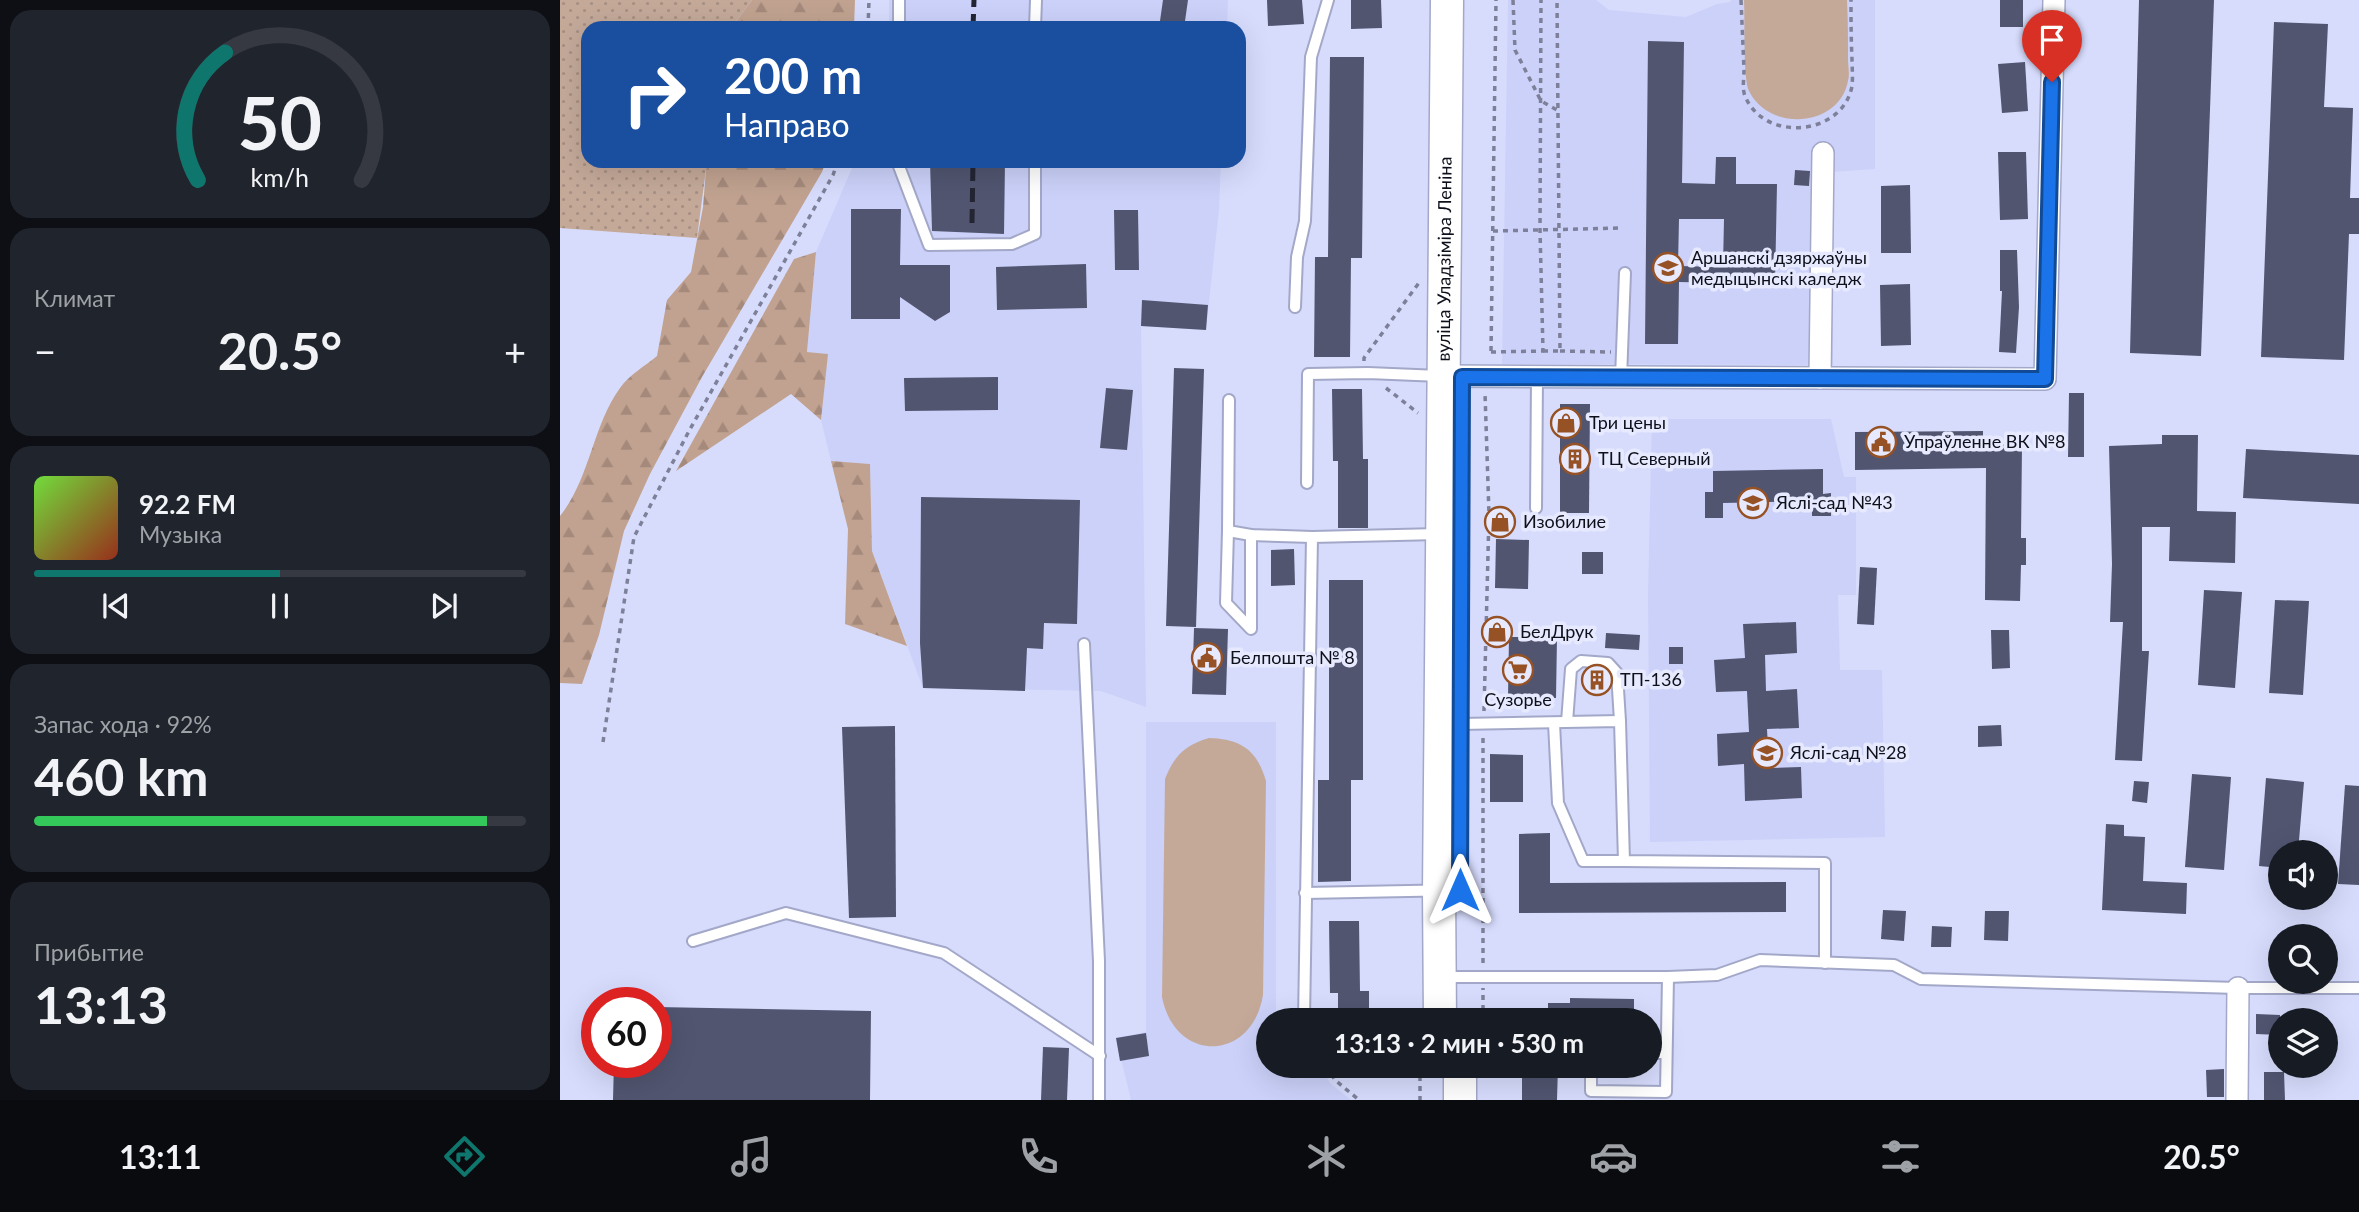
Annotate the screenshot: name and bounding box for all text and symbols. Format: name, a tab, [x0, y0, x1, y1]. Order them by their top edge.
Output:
pin	[2022, 10, 2082, 82]
icon: arrive	[2033, 21, 2071, 59]
text: 200 m	[724, 46, 862, 104]
icon: right	[609, 49, 700, 140]
text: 50	[238, 78, 322, 166]
text: Направо	[724, 105, 850, 144]
street label: вуліца Уладзіміра Леніна	[1432, 156, 1456, 362]
text: km/h	[251, 162, 309, 192]
place label: Аршанскі дзяржаўны медыцынскі каледж	[1691, 246, 1867, 289]
school or university icon: Аршанскі дзяржаўны медыцынскі каледж	[1651, 251, 1685, 285]
text: Климат	[34, 284, 115, 312]
text: 20.5°	[218, 319, 342, 381]
text: −	[34, 328, 56, 374]
text: +	[504, 328, 526, 374]
shop icon: Три цены	[1549, 406, 1583, 440]
place label: Три цены	[1589, 411, 1666, 433]
public building icon: Упраўленне ВК №8	[1864, 425, 1898, 459]
place label: Упраўленне ВК №8	[1904, 430, 2065, 452]
building icon: ТЦ Северный	[1558, 442, 1592, 476]
place label: ТЦ Северный	[1598, 447, 1711, 469]
school or university icon: Яслі-сад №43	[1736, 486, 1770, 520]
text: 92.2 FM	[139, 488, 236, 520]
place label: Яслі-сад №43	[1775, 491, 1893, 513]
shop icon: Изобилие	[1483, 505, 1517, 539]
place label: Изобилие	[1523, 510, 1606, 532]
text: Музыка	[139, 520, 222, 548]
icon: previous	[97, 587, 135, 625]
icon: pause	[261, 587, 299, 625]
icon: next	[425, 587, 463, 625]
shop icon: БелДрук	[1480, 615, 1514, 649]
place label: БелДрук	[1520, 620, 1594, 642]
public building icon: Белпошта № 8	[1190, 641, 1224, 675]
place label: Белпошта № 8	[1230, 646, 1355, 668]
supermarket icon: Сузорье	[1501, 653, 1535, 687]
building icon: ТП-136	[1580, 663, 1614, 697]
place label: ТП-136	[1620, 668, 1682, 690]
place label: Сузорье	[1484, 688, 1552, 710]
text: Запас хода · 92%	[34, 710, 212, 738]
school or university icon: Яслі-сад №28	[1750, 736, 1784, 770]
place label: Яслі-сад №28	[1789, 741, 1907, 763]
text: 460 km	[34, 745, 208, 807]
map controls	[2268, 840, 2338, 1078]
button: sound	[2268, 840, 2338, 910]
position arrow	[1423, 853, 1497, 927]
button: search	[2268, 924, 2338, 994]
text: Прибытие	[34, 938, 144, 966]
text: 13:13	[34, 973, 168, 1035]
speed limit sign: 60	[581, 987, 672, 1078]
button: layers	[2268, 1008, 2338, 1078]
text: 13:13 · 2 мин · 530 m	[1334, 1027, 1584, 1059]
icon: directions	[440, 1132, 489, 1181]
icon: music	[727, 1132, 776, 1181]
icon: phone	[1014, 1132, 1063, 1181]
icon: climate	[1302, 1132, 1351, 1181]
icon: car	[1589, 1132, 1638, 1181]
icon: filters	[1876, 1132, 1925, 1181]
text: 13:11	[119, 1137, 202, 1176]
text: 20.5°	[2163, 1137, 2240, 1176]

